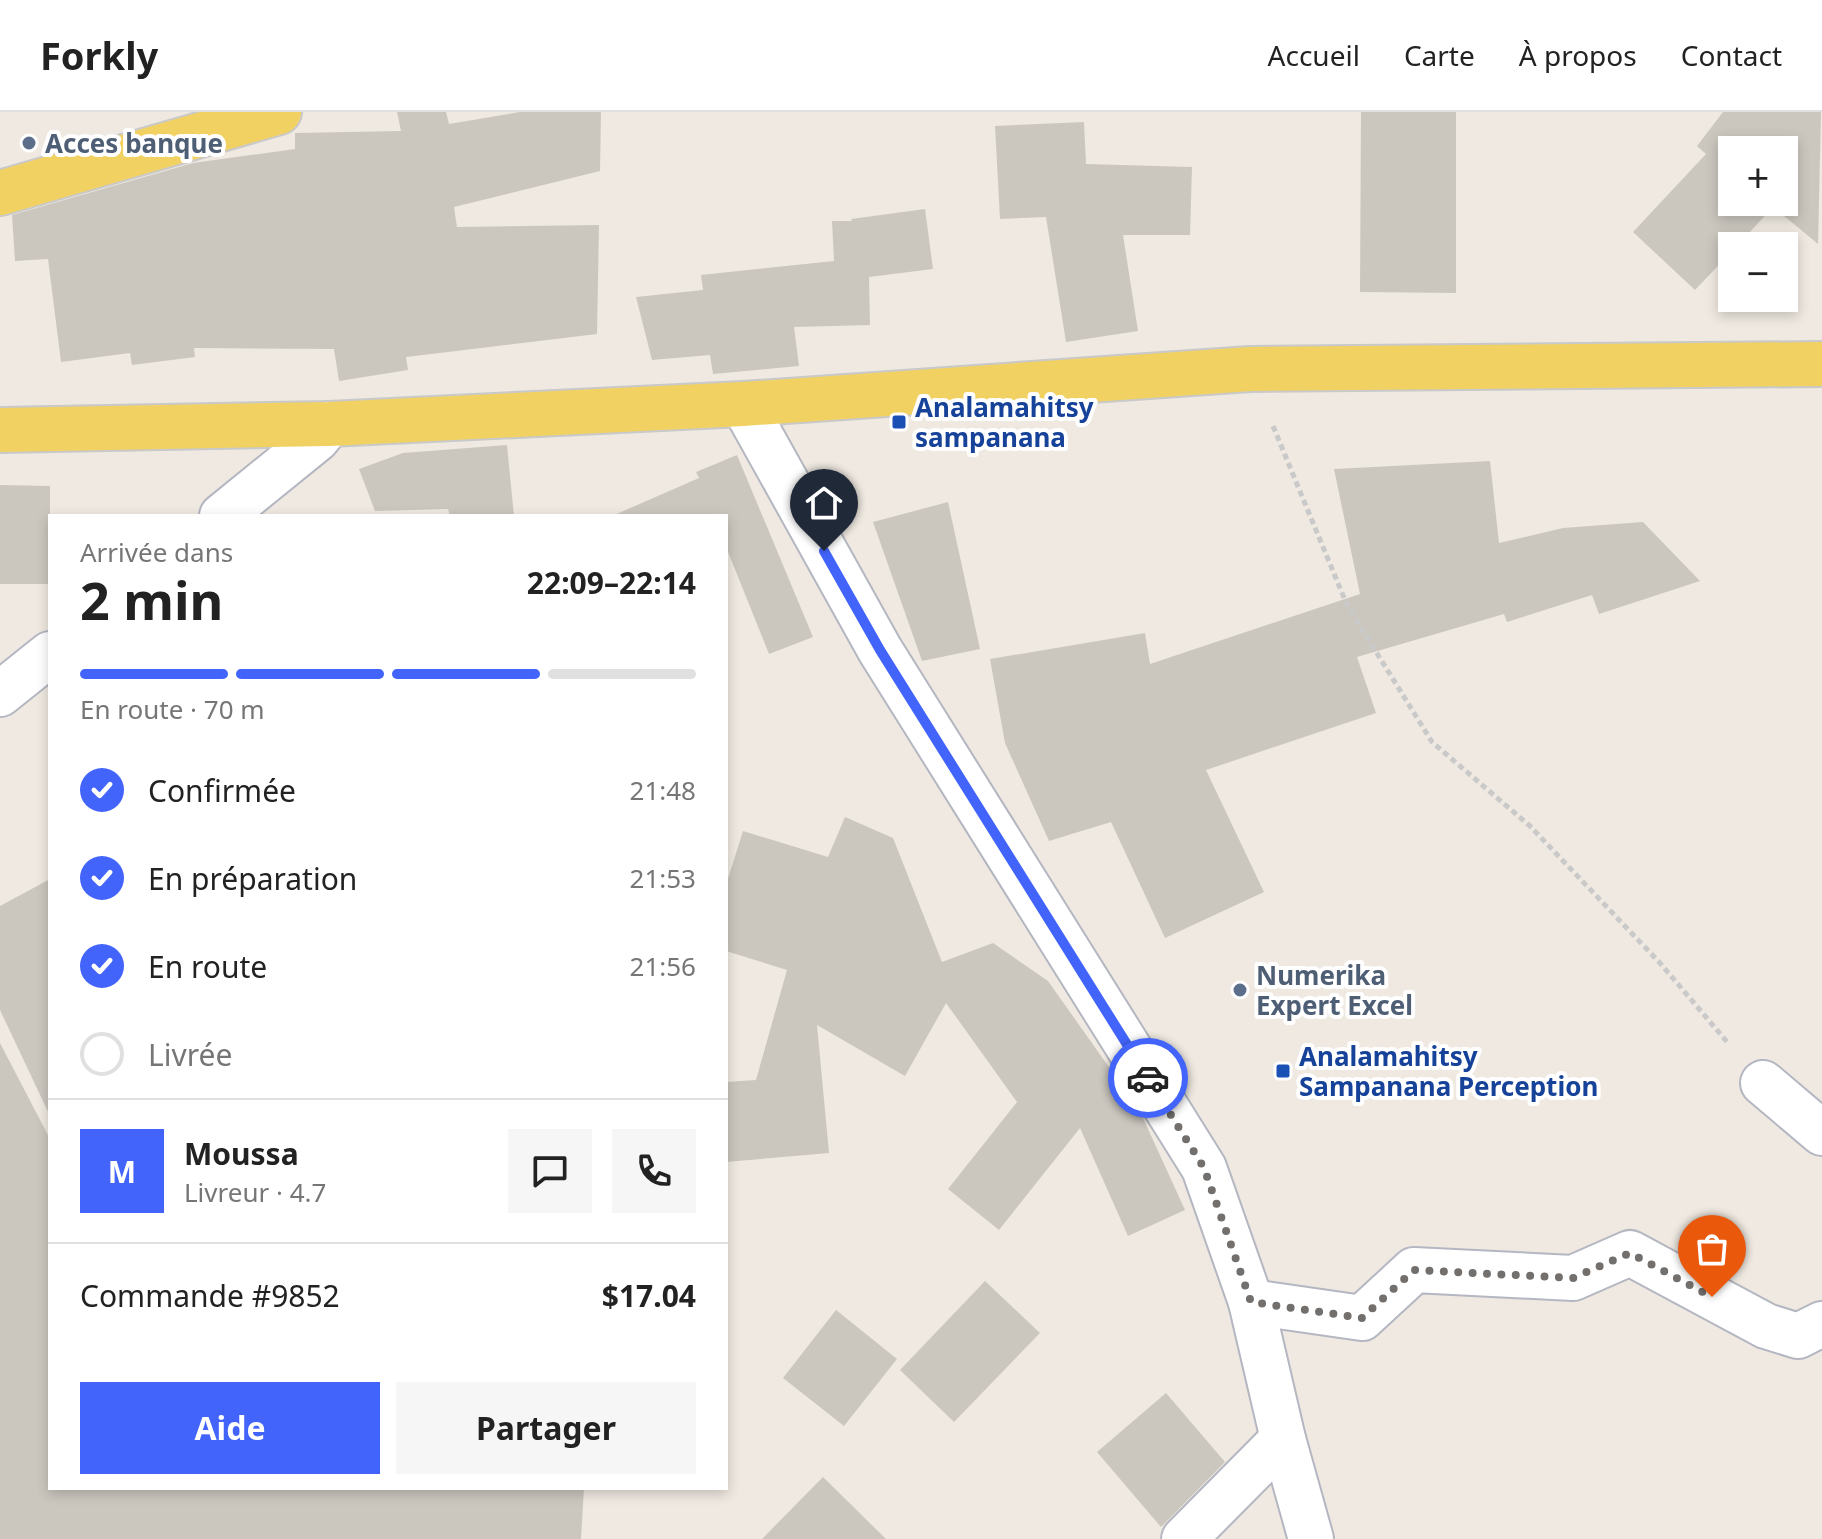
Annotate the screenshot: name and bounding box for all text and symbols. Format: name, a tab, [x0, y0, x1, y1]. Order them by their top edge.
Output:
text: Forkly	[40, 29, 158, 81]
text: Accueil	[1268, 36, 1360, 74]
text: Carte	[1404, 36, 1475, 74]
text: À propos	[1519, 36, 1637, 74]
text: Contact	[1681, 36, 1782, 74]
place label: Acces banque	[45, 125, 223, 161]
marker: Acces banque	[20, 134, 38, 152]
map controls	[1718, 136, 1798, 312]
button: +	[1718, 136, 1798, 216]
button: −	[1718, 232, 1798, 312]
place label: Analamahitsy sampanana	[915, 389, 1094, 455]
marker: Analamahitsy sampanana	[890, 413, 908, 431]
pin	[790, 469, 858, 551]
icon: home	[802, 481, 846, 525]
text: Arrivée dans	[80, 534, 233, 570]
text: 22:09–22:14	[527, 562, 696, 603]
text: 2 min	[80, 564, 223, 635]
text: En route · 70 m	[80, 691, 265, 727]
icon: check	[80, 768, 124, 812]
text: Confirmée	[148, 770, 296, 811]
text: 21:48	[630, 772, 696, 808]
icon: check	[80, 856, 124, 900]
text: En préparation	[148, 858, 357, 899]
text: 21:53	[630, 860, 696, 896]
icon: check	[80, 944, 124, 988]
text: En route	[148, 946, 267, 987]
text: 21:56	[630, 948, 696, 984]
place label: Numerika Expert Excel	[1256, 957, 1413, 1023]
marker: Numerika Expert Excel	[1231, 981, 1249, 999]
text: Livrée	[148, 1034, 232, 1075]
courier	[1108, 1038, 1188, 1118]
place label: Analamahitsy Sampanana Perception	[1299, 1038, 1598, 1104]
icon: car	[1126, 1056, 1170, 1100]
marker: Analamahitsy Sampanana Perception	[1274, 1062, 1292, 1080]
button: chat	[508, 1129, 592, 1213]
button: phone	[612, 1129, 696, 1213]
text: Moussa	[184, 1133, 299, 1174]
text: M	[108, 1151, 136, 1192]
text: Livreur · 4.7	[184, 1174, 326, 1210]
pin	[1678, 1215, 1746, 1297]
icon: bag	[1690, 1227, 1734, 1271]
text: Commande #9852	[80, 1275, 340, 1316]
text: $17.04	[602, 1275, 696, 1316]
button: Aide	[80, 1382, 380, 1474]
button: Partager	[396, 1382, 696, 1474]

